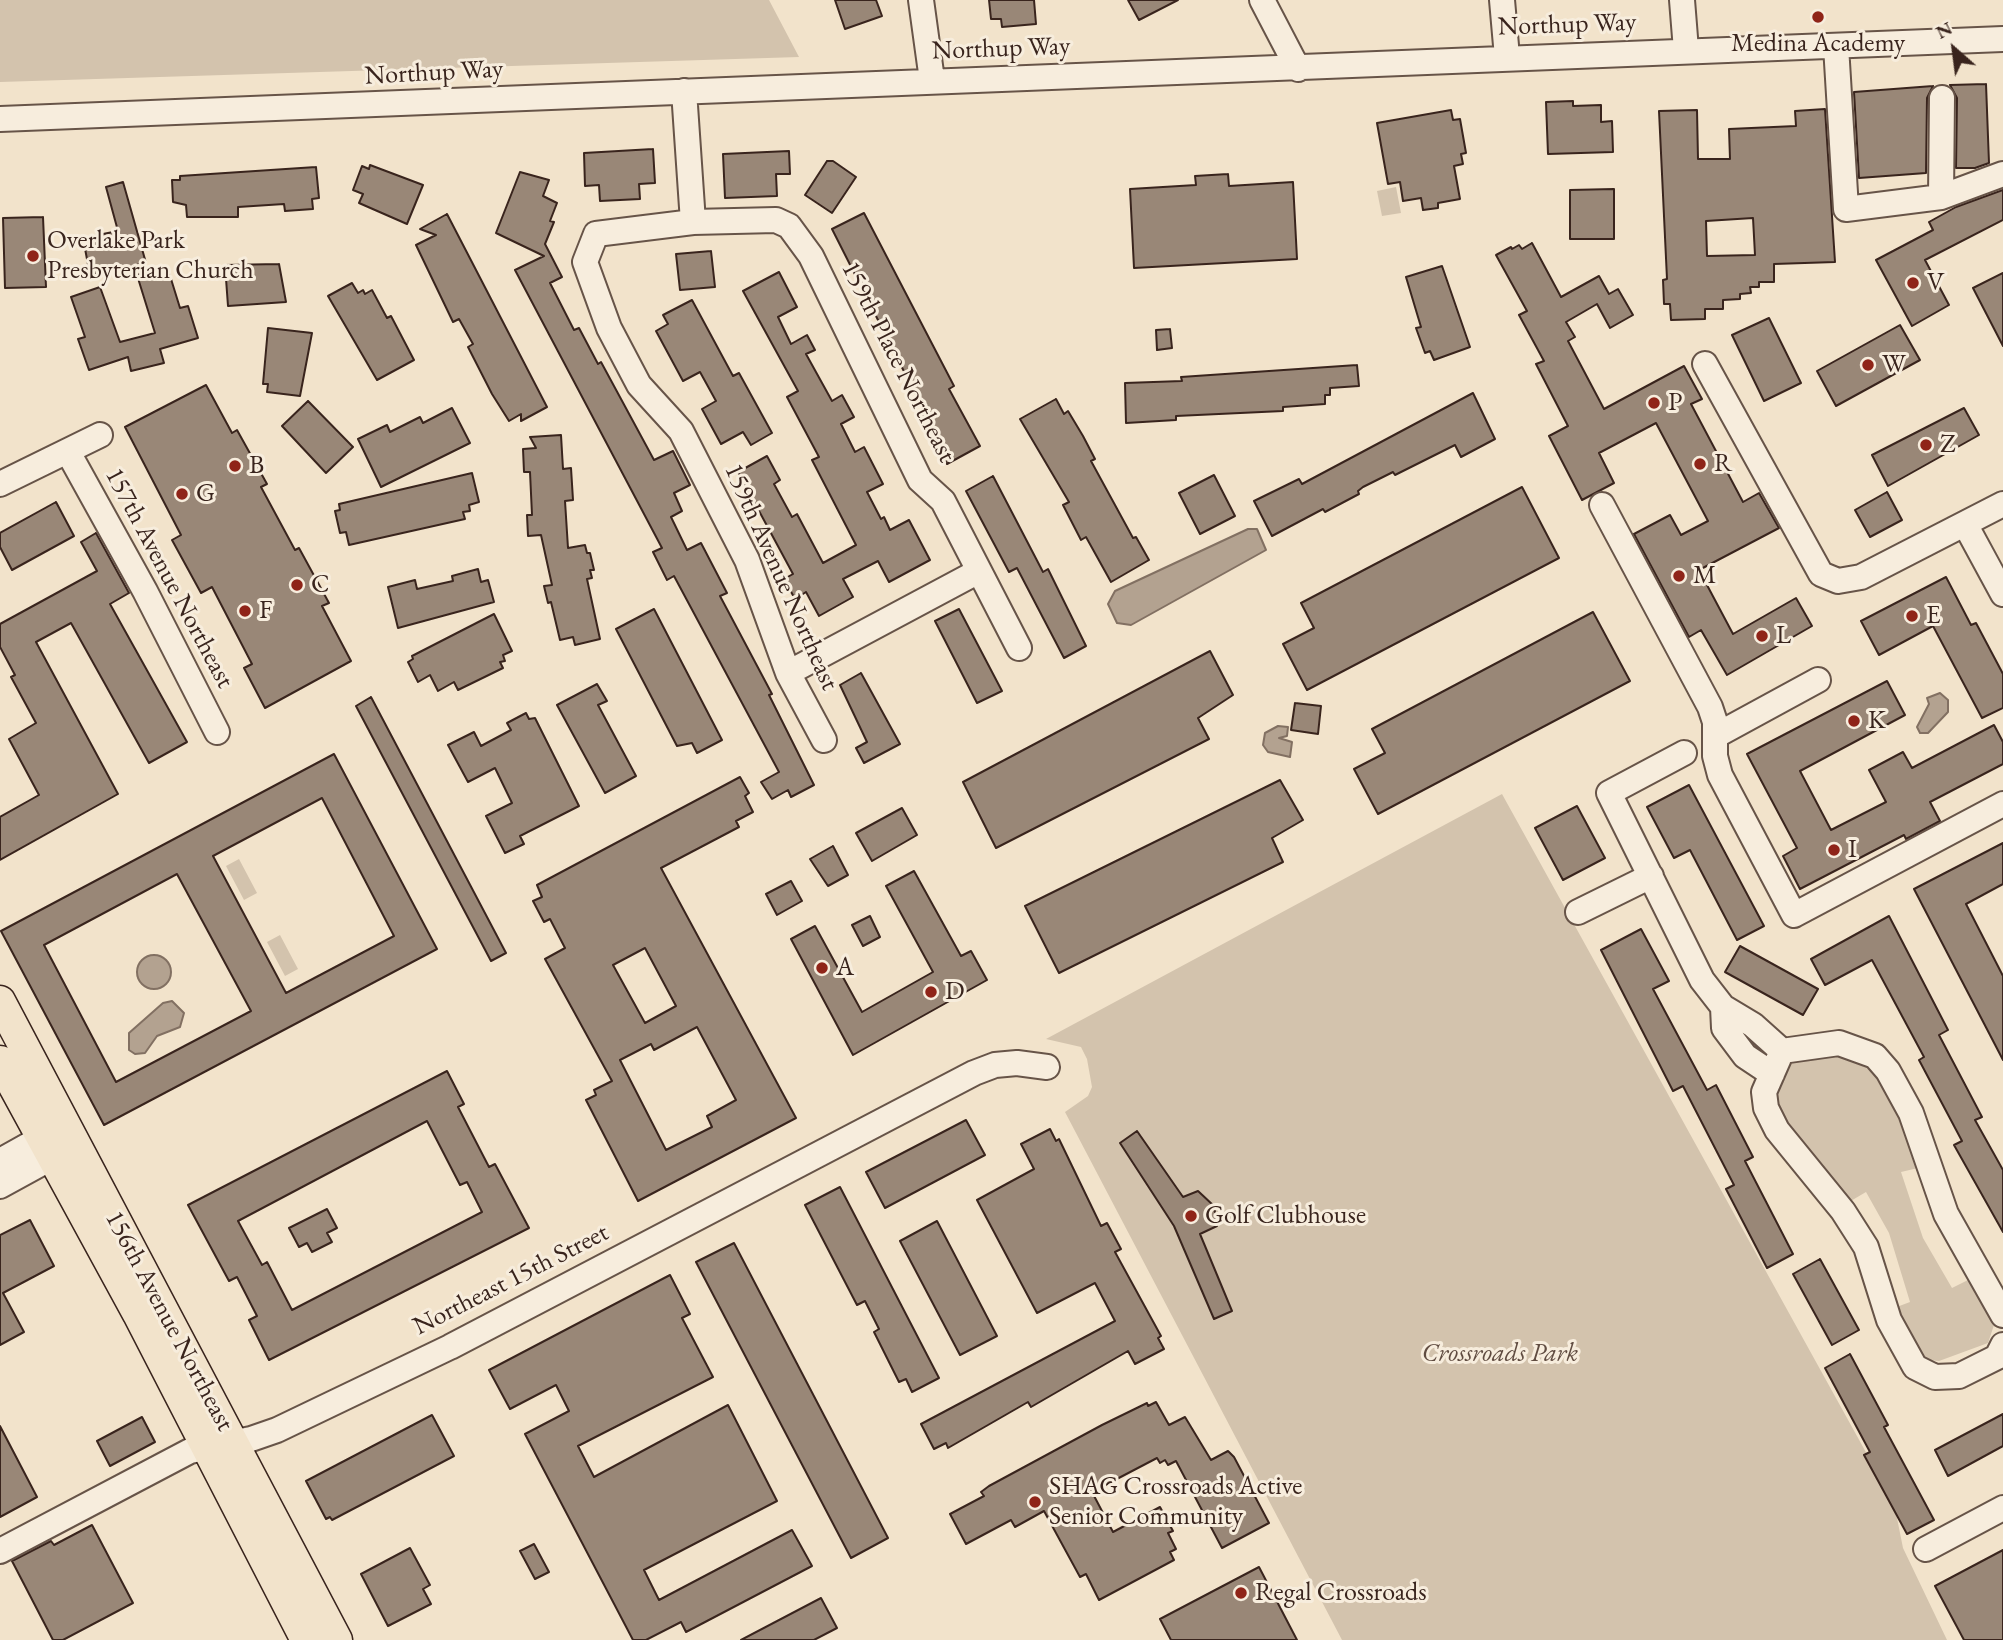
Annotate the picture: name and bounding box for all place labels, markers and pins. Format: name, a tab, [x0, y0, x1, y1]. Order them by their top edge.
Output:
marker: Medina Academy	[1810, 9, 1826, 25]
place label: Medina Academy	[1731, 28, 1905, 60]
place label: Overlake Park Presbyterian Church	[47, 225, 254, 286]
marker: Overlake Park Presbyterian Church	[25, 248, 41, 264]
place label: V	[1927, 267, 1944, 299]
marker: V	[1905, 275, 1921, 291]
place label: W	[1882, 349, 1906, 381]
marker: W	[1860, 357, 1876, 373]
place label: P	[1668, 387, 1682, 419]
marker: P	[1646, 395, 1662, 411]
place label: Z	[1940, 429, 1956, 461]
marker: Z	[1918, 437, 1934, 453]
place label: R	[1714, 448, 1733, 480]
place label: B	[249, 450, 264, 482]
marker: R	[1692, 456, 1708, 472]
marker: B	[227, 458, 243, 474]
place label: G	[196, 478, 215, 510]
marker: G	[174, 486, 190, 502]
place label: M	[1693, 560, 1716, 592]
marker: M	[1671, 568, 1687, 584]
place label: C	[311, 569, 329, 601]
marker: C	[289, 577, 305, 593]
place label: F	[259, 595, 272, 627]
place label: E	[1926, 600, 1941, 632]
marker: F	[237, 603, 253, 619]
marker: E	[1904, 608, 1920, 624]
place label: L	[1776, 620, 1791, 652]
marker: L	[1754, 628, 1770, 644]
place label: K	[1868, 705, 1886, 737]
marker: K	[1846, 713, 1862, 729]
place label: I	[1848, 834, 1857, 866]
marker: I	[1826, 842, 1842, 858]
place label: A	[836, 952, 854, 984]
marker: A	[814, 960, 830, 976]
place label: D	[945, 976, 965, 1008]
marker: D	[923, 984, 939, 1000]
place label: Golf Clubhouse	[1205, 1200, 1366, 1232]
marker: Golf Clubhouse	[1183, 1208, 1199, 1224]
place label: SHAG Crossroads Active Senior Community	[1049, 1471, 1302, 1532]
marker: SHAG Crossroads Active Senior Community	[1027, 1494, 1043, 1510]
place label: Regal Crossroads	[1255, 1577, 1427, 1609]
marker: Regal Crossroads	[1233, 1585, 1249, 1601]

